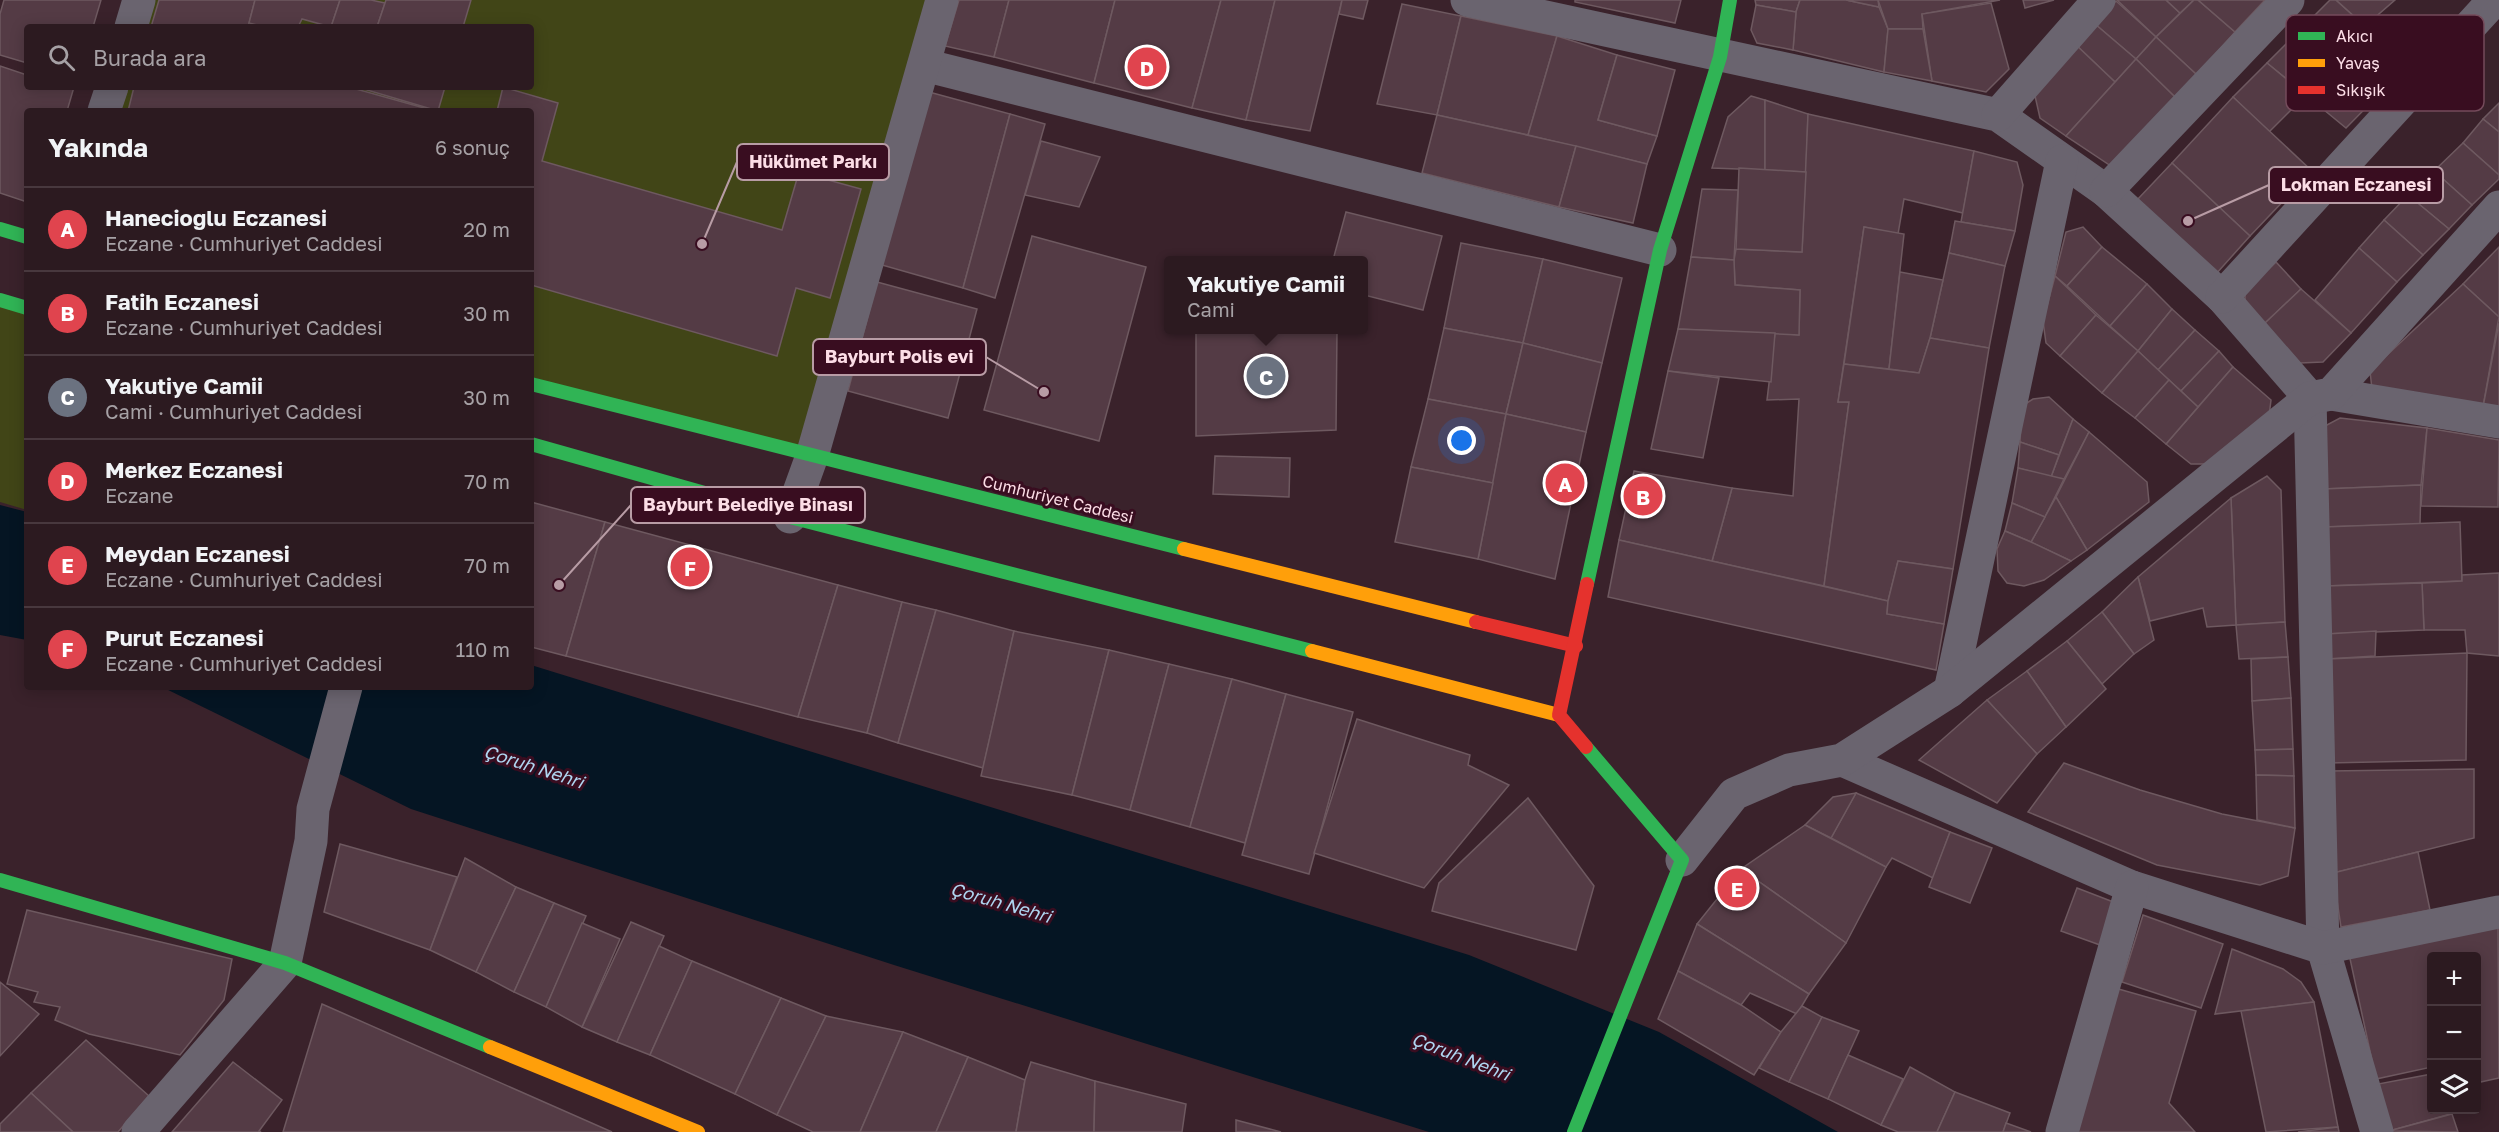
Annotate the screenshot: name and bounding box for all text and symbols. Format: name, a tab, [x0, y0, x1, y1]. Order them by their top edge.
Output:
legend	[2286, 15, 2484, 111]
search box	[24, 24, 534, 90]
text: Akıcı	[2336, 26, 2373, 46]
icon: search	[45, 41, 78, 74]
text: Burada ara	[93, 44, 207, 71]
pin: D	[1128, 44, 1166, 90]
text: Yavaş	[2336, 53, 2380, 73]
text: Sıkışık	[2336, 80, 2386, 100]
text: Yakında	[48, 132, 148, 163]
text: 6 sonuç	[435, 135, 510, 159]
callout: Hükümet Parkı	[737, 144, 889, 180]
text: Hükümet Parkı	[749, 150, 877, 172]
callout: Lokman Eczanesi	[2269, 167, 2443, 203]
text: Lokman Eczanesi	[2281, 173, 2431, 195]
text: Hanecioğlu Eczanesi	[105, 204, 327, 231]
text: A	[60, 217, 75, 241]
text: 20 m	[463, 217, 510, 241]
text: Eczane · Cumhuriyet Caddesi	[105, 231, 383, 255]
popup	[1164, 256, 1368, 334]
text: Yakutiye Camii	[1187, 270, 1345, 297]
text: Fatih Eczanesi	[105, 288, 259, 315]
text: Cami	[1187, 297, 1235, 321]
text: B	[60, 301, 75, 325]
text: 30 m	[463, 301, 510, 325]
text: Eczane · Cumhuriyet Caddesi	[105, 315, 383, 339]
callout: Bayburt Polis evi	[813, 339, 986, 375]
text: Bayburt Polis evi	[825, 345, 973, 367]
pin: C	[1246, 354, 1286, 398]
text: Yakutiye Camii	[105, 372, 263, 399]
text: C	[60, 385, 75, 409]
text: 30 m	[463, 385, 510, 409]
text: Cami · Cumhuriyet Caddesi	[105, 399, 362, 423]
your location	[1447, 426, 1476, 455]
text: Merkez Eczanesi	[105, 456, 283, 483]
pin: A	[1546, 460, 1584, 506]
text: D	[60, 469, 75, 493]
text: 70 m	[464, 469, 510, 493]
street label: Cumhuriyet Caddesi	[981, 471, 1135, 527]
pin: B	[1624, 474, 1662, 518]
text: Eczane	[105, 483, 173, 507]
callout: Bayburt Belediye Binası	[631, 487, 865, 523]
text: Bayburt Belediye Binası	[643, 493, 853, 515]
text: Meydan Eczanesi	[105, 540, 290, 567]
pin: F	[670, 544, 710, 590]
text: E	[61, 553, 74, 577]
text: 70 m	[464, 553, 510, 577]
text: Eczane · Cumhuriyet Caddesi	[105, 567, 383, 591]
text: Purut Eczanesi	[105, 624, 264, 651]
text: F	[62, 637, 73, 661]
text: 110 m	[456, 637, 510, 661]
text: Eczane · Cumhuriyet Caddesi	[105, 651, 383, 675]
water label: Çoruh Nehri	[481, 740, 589, 793]
pin: E	[1718, 866, 1756, 910]
water label: Çoruh Nehri	[948, 877, 1056, 927]
map controls	[2427, 952, 2481, 1114]
button: +	[2427, 952, 2481, 1006]
button: −	[2427, 1006, 2481, 1060]
water label: Çoruh Nehri	[1409, 1027, 1515, 1086]
button: layers	[2427, 1060, 2481, 1114]

